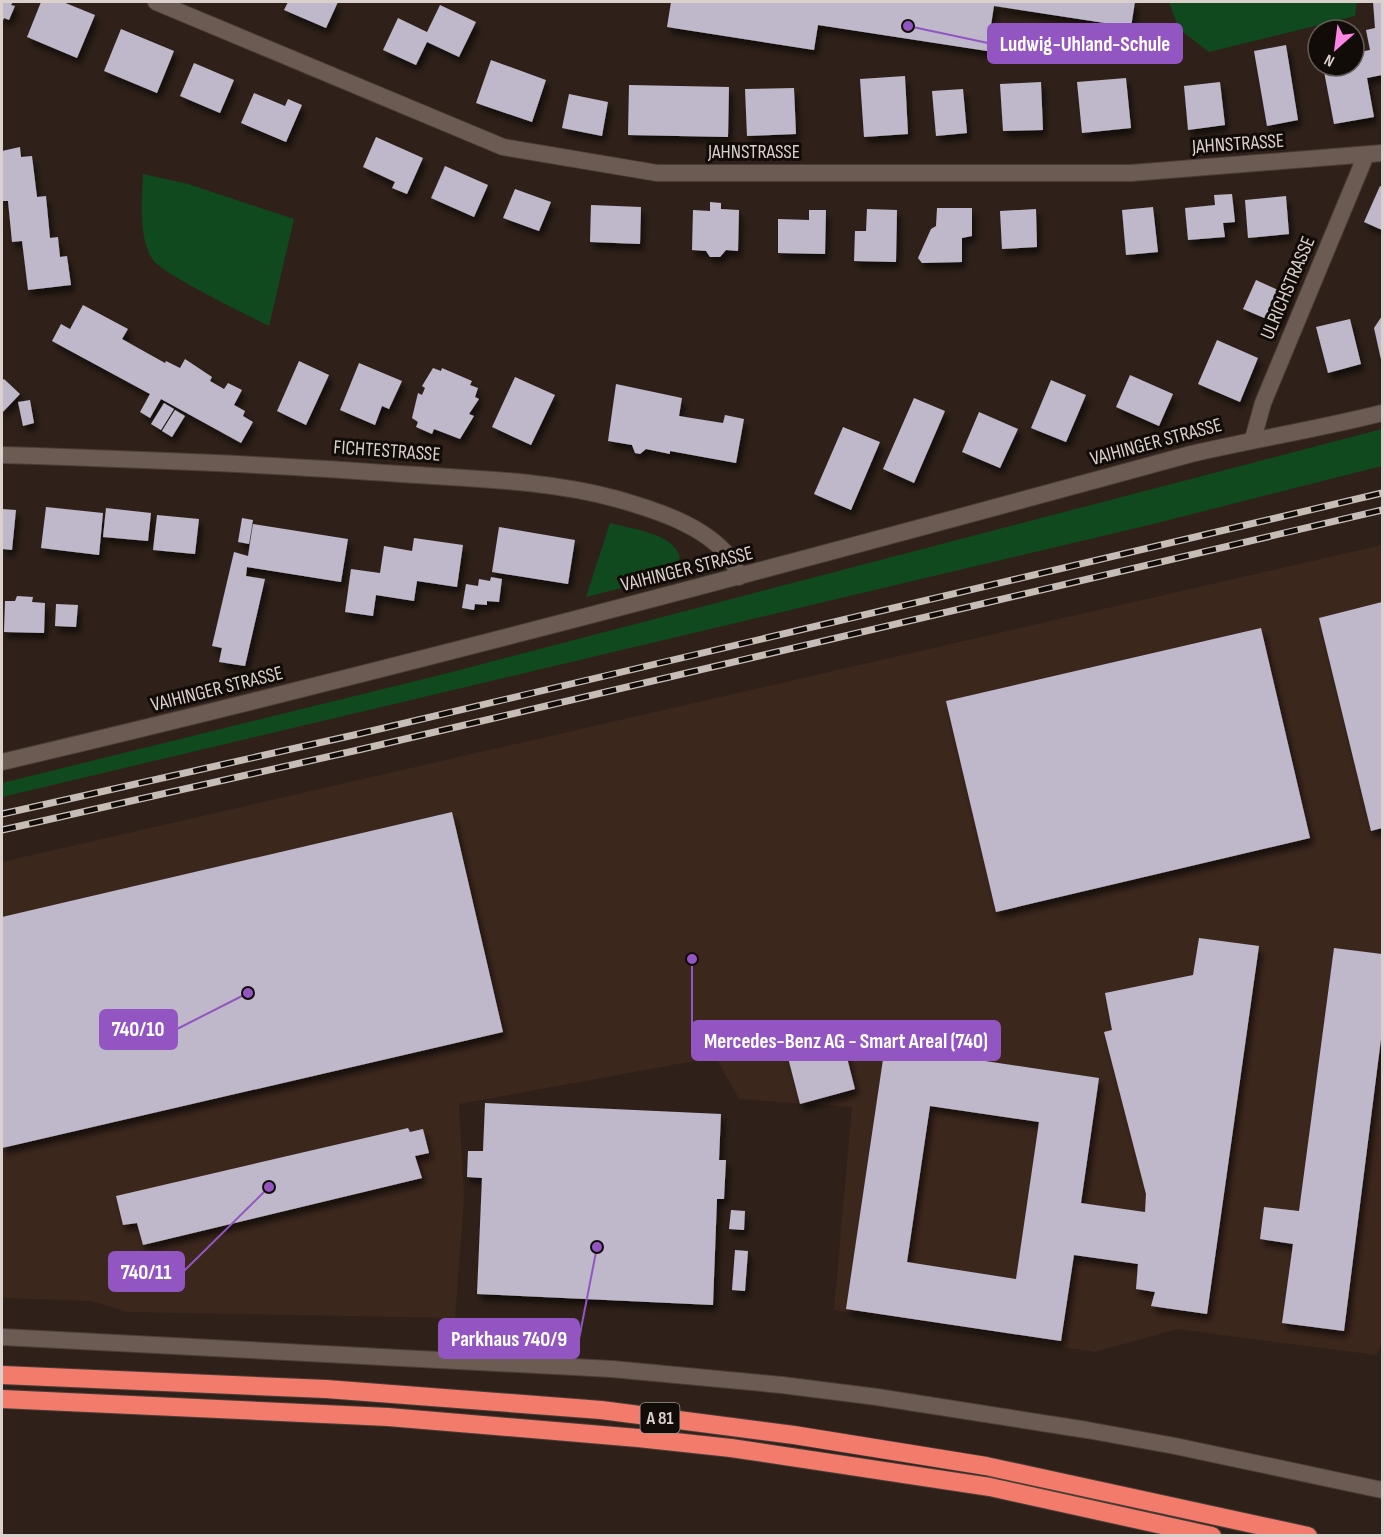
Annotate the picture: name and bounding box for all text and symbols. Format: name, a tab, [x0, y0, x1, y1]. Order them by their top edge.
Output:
north arrow	[1306, 18, 1366, 78]
callout: Ludwig-Uhland-Schule	[988, 24, 1182, 63]
text: Ludwig-Uhland-Schule	[1000, 32, 1170, 57]
text: N	[1321, 50, 1338, 70]
street label: JAHNSTRASSE	[1190, 129, 1285, 159]
street label: JAHNSTRASSE	[707, 140, 800, 164]
street label: ULRICHSTRASSE	[1256, 233, 1320, 343]
street label: VAIHINGER STRASSE	[1088, 413, 1224, 471]
street label: FICHTESTRASSE	[333, 435, 441, 467]
street label: VAIHINGER STRASSE	[618, 541, 756, 597]
street label: VAIHINGER STRASSE	[148, 661, 286, 717]
callout: 740/10	[100, 1010, 177, 1049]
text: 740/10	[112, 1017, 164, 1042]
callout: Mercedes-Benz AG - Smart Areal (740)	[692, 1021, 1000, 1060]
text: Mercedes-Benz AG - Smart Areal (740)	[704, 1029, 988, 1054]
callout: 740/11	[109, 1252, 184, 1291]
text: 740/11	[120, 1260, 172, 1285]
callout: Parkhaus 740/9	[439, 1319, 579, 1358]
text: Parkhaus 740/9	[451, 1327, 567, 1352]
road number: A 81	[640, 1403, 680, 1433]

